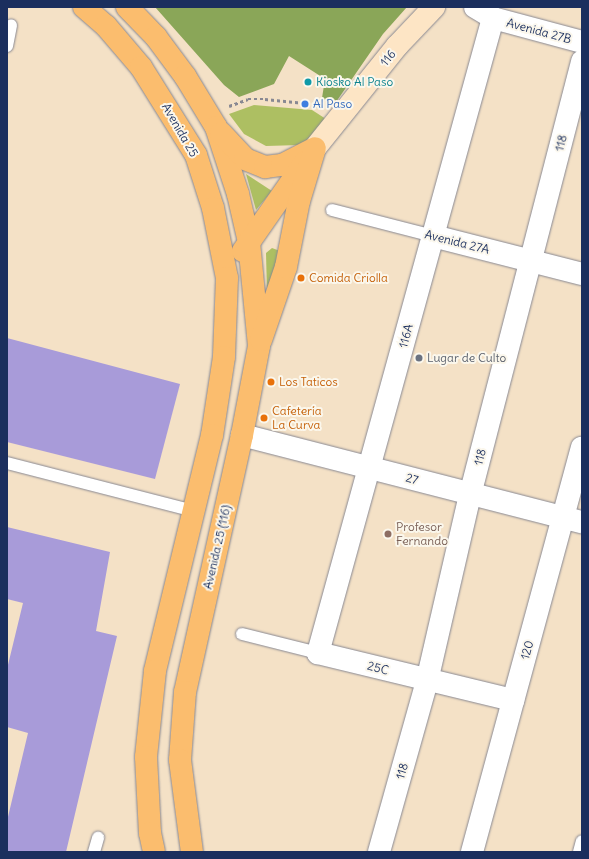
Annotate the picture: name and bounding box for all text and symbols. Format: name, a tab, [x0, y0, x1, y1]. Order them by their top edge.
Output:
street label: Avenida 27B	[505, 15, 573, 47]
street label: 116	[377, 47, 399, 69]
place label: Kiosko Al Paso	[316, 75, 393, 89]
marker: Kiosko Al Paso	[303, 77, 313, 87]
place label: Al Paso	[313, 97, 352, 111]
marker: Al Paso	[300, 99, 310, 109]
street label: Avenida 25	[159, 101, 201, 159]
street label: 118	[552, 133, 570, 153]
street label: Avenida 27A	[423, 227, 491, 257]
place label: Comida Criolla	[309, 271, 388, 285]
marker: Comida Criolla	[296, 273, 306, 283]
street label: 116A	[396, 322, 416, 350]
place label: Lugar de Culto	[427, 351, 506, 365]
marker: Lugar de Culto	[414, 353, 424, 363]
place label: Los Taticos	[279, 375, 338, 389]
marker: Los Taticos	[266, 377, 276, 387]
place label: Cafetería La Curva	[272, 404, 322, 432]
marker: Cafetería La Curva	[259, 413, 269, 423]
street label: 118	[471, 447, 489, 467]
street label: 27	[404, 470, 420, 488]
street label: Avenida 25 (116)	[200, 503, 234, 591]
place label: Profesor Fernando	[396, 520, 448, 548]
marker: Profesor Fernando	[383, 529, 393, 539]
street label: 120	[518, 639, 536, 661]
street label: 25C	[366, 658, 390, 678]
street label: 118	[393, 761, 411, 781]

